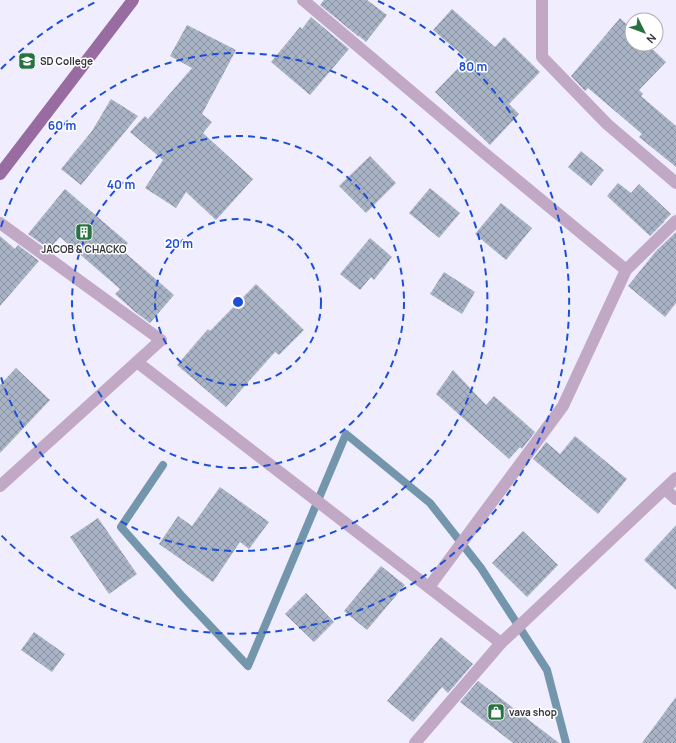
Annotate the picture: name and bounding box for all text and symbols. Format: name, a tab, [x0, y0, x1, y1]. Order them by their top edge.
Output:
north arrow	[624, 12, 664, 52]
text: N	[644, 31, 660, 47]
school or university icon: SD College	[17, 51, 37, 71]
place label: SD College	[40, 54, 93, 68]
text: 80 m	[459, 58, 487, 75]
text: 60 m	[48, 117, 76, 134]
text: 40 m	[107, 176, 135, 193]
building icon: JACOB & CHACKO	[74, 222, 94, 242]
text: 20 m	[165, 235, 193, 252]
place label: JACOB & CHACKO	[41, 242, 127, 256]
centre of rings	[231, 295, 245, 309]
shop icon: vava shop	[486, 702, 506, 722]
place label: vava shop	[509, 705, 557, 719]

